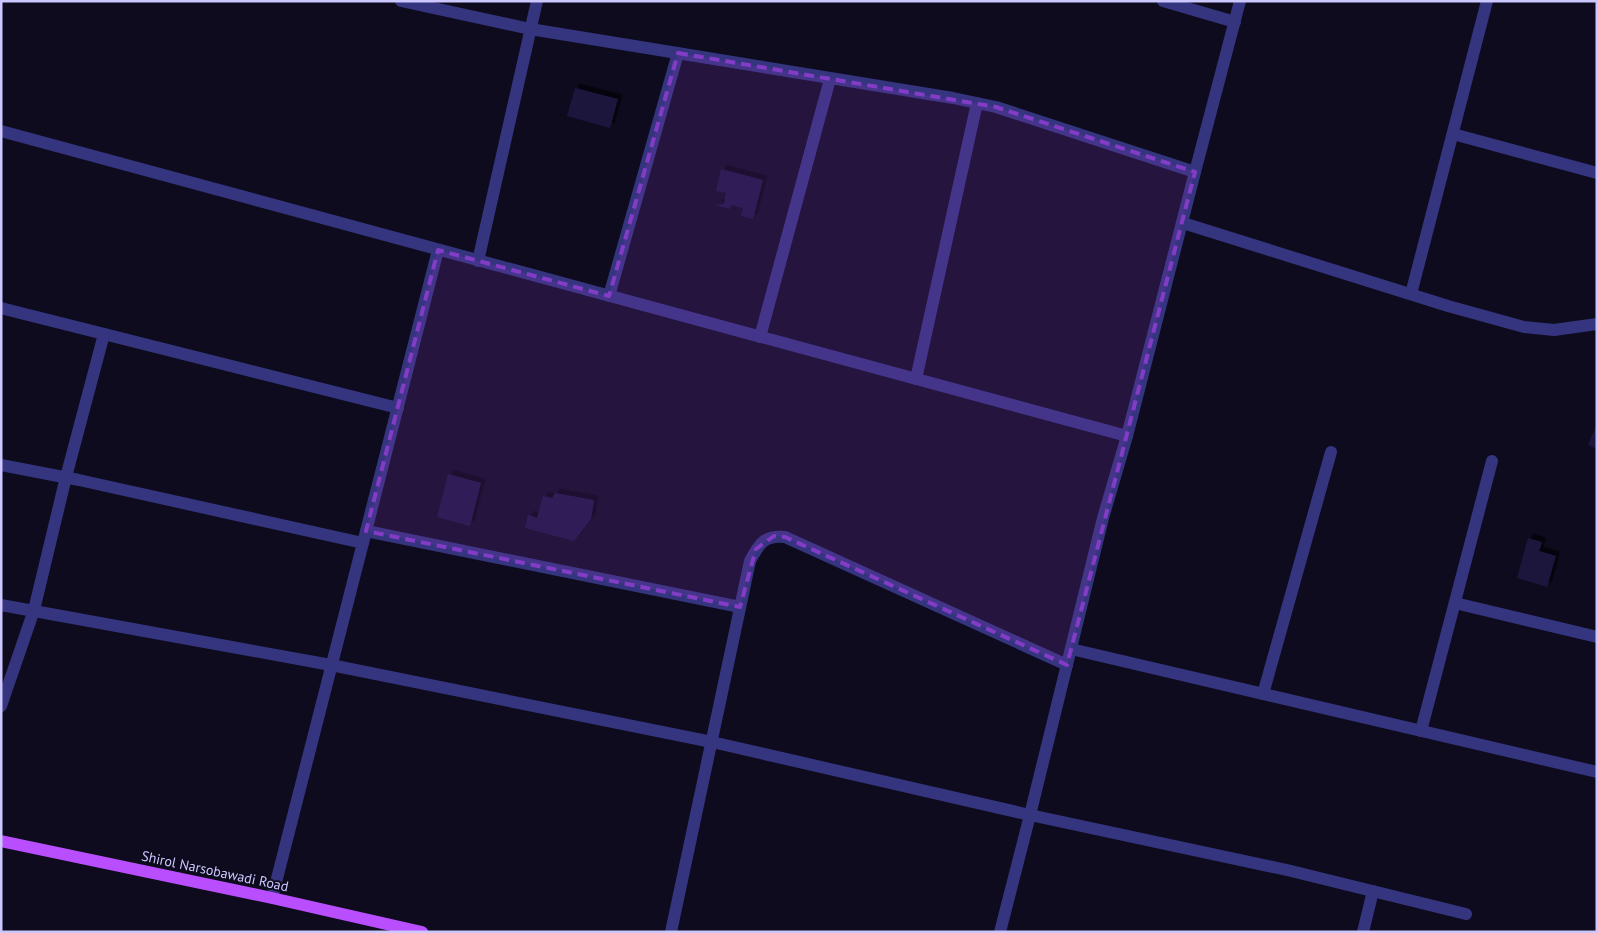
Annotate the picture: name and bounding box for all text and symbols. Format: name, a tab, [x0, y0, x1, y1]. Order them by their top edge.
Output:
street label: Shirol Narsobawadi Road	[140, 847, 290, 895]

